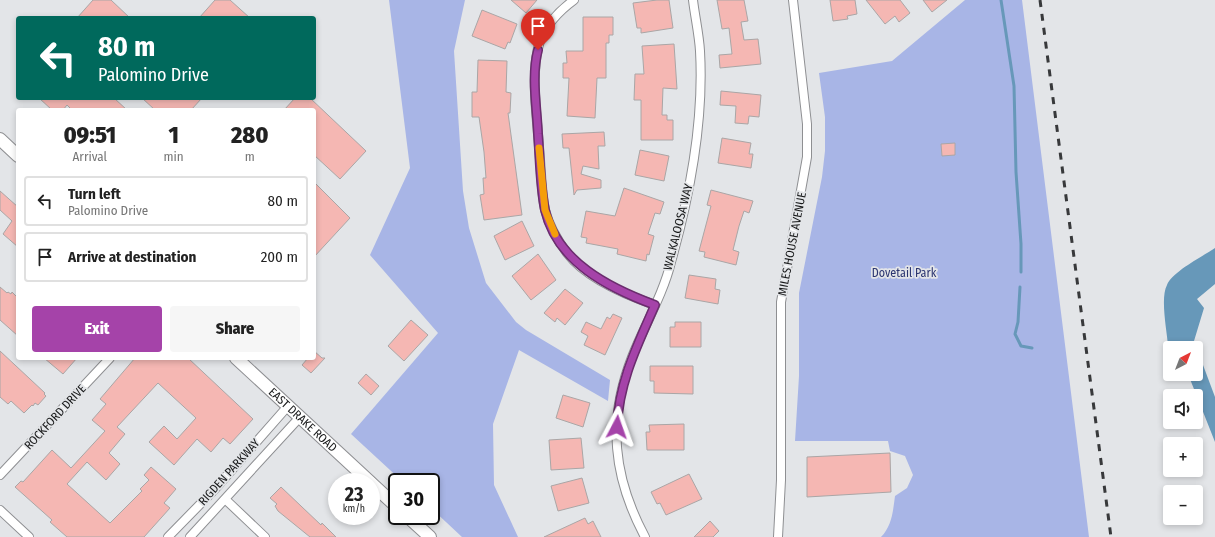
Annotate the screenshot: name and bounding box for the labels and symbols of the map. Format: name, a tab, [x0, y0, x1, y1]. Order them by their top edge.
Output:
pin	[521, 9, 555, 50]
street label: WALKALOOSA WAY	[660, 182, 696, 272]
street label: MILES HOUSE AVENUE	[775, 191, 809, 297]
park label: Dovetail Park	[872, 266, 937, 280]
north arrow	[1163, 341, 1203, 381]
street label: ROCKFORD DRIVE	[21, 381, 89, 452]
street label: EAST DRAKE ROAD	[266, 385, 340, 455]
position arrow	[596, 406, 638, 448]
street label: RIGDEN PARKWAY	[195, 436, 263, 508]
speed limit sign: 30	[388, 473, 440, 525]

